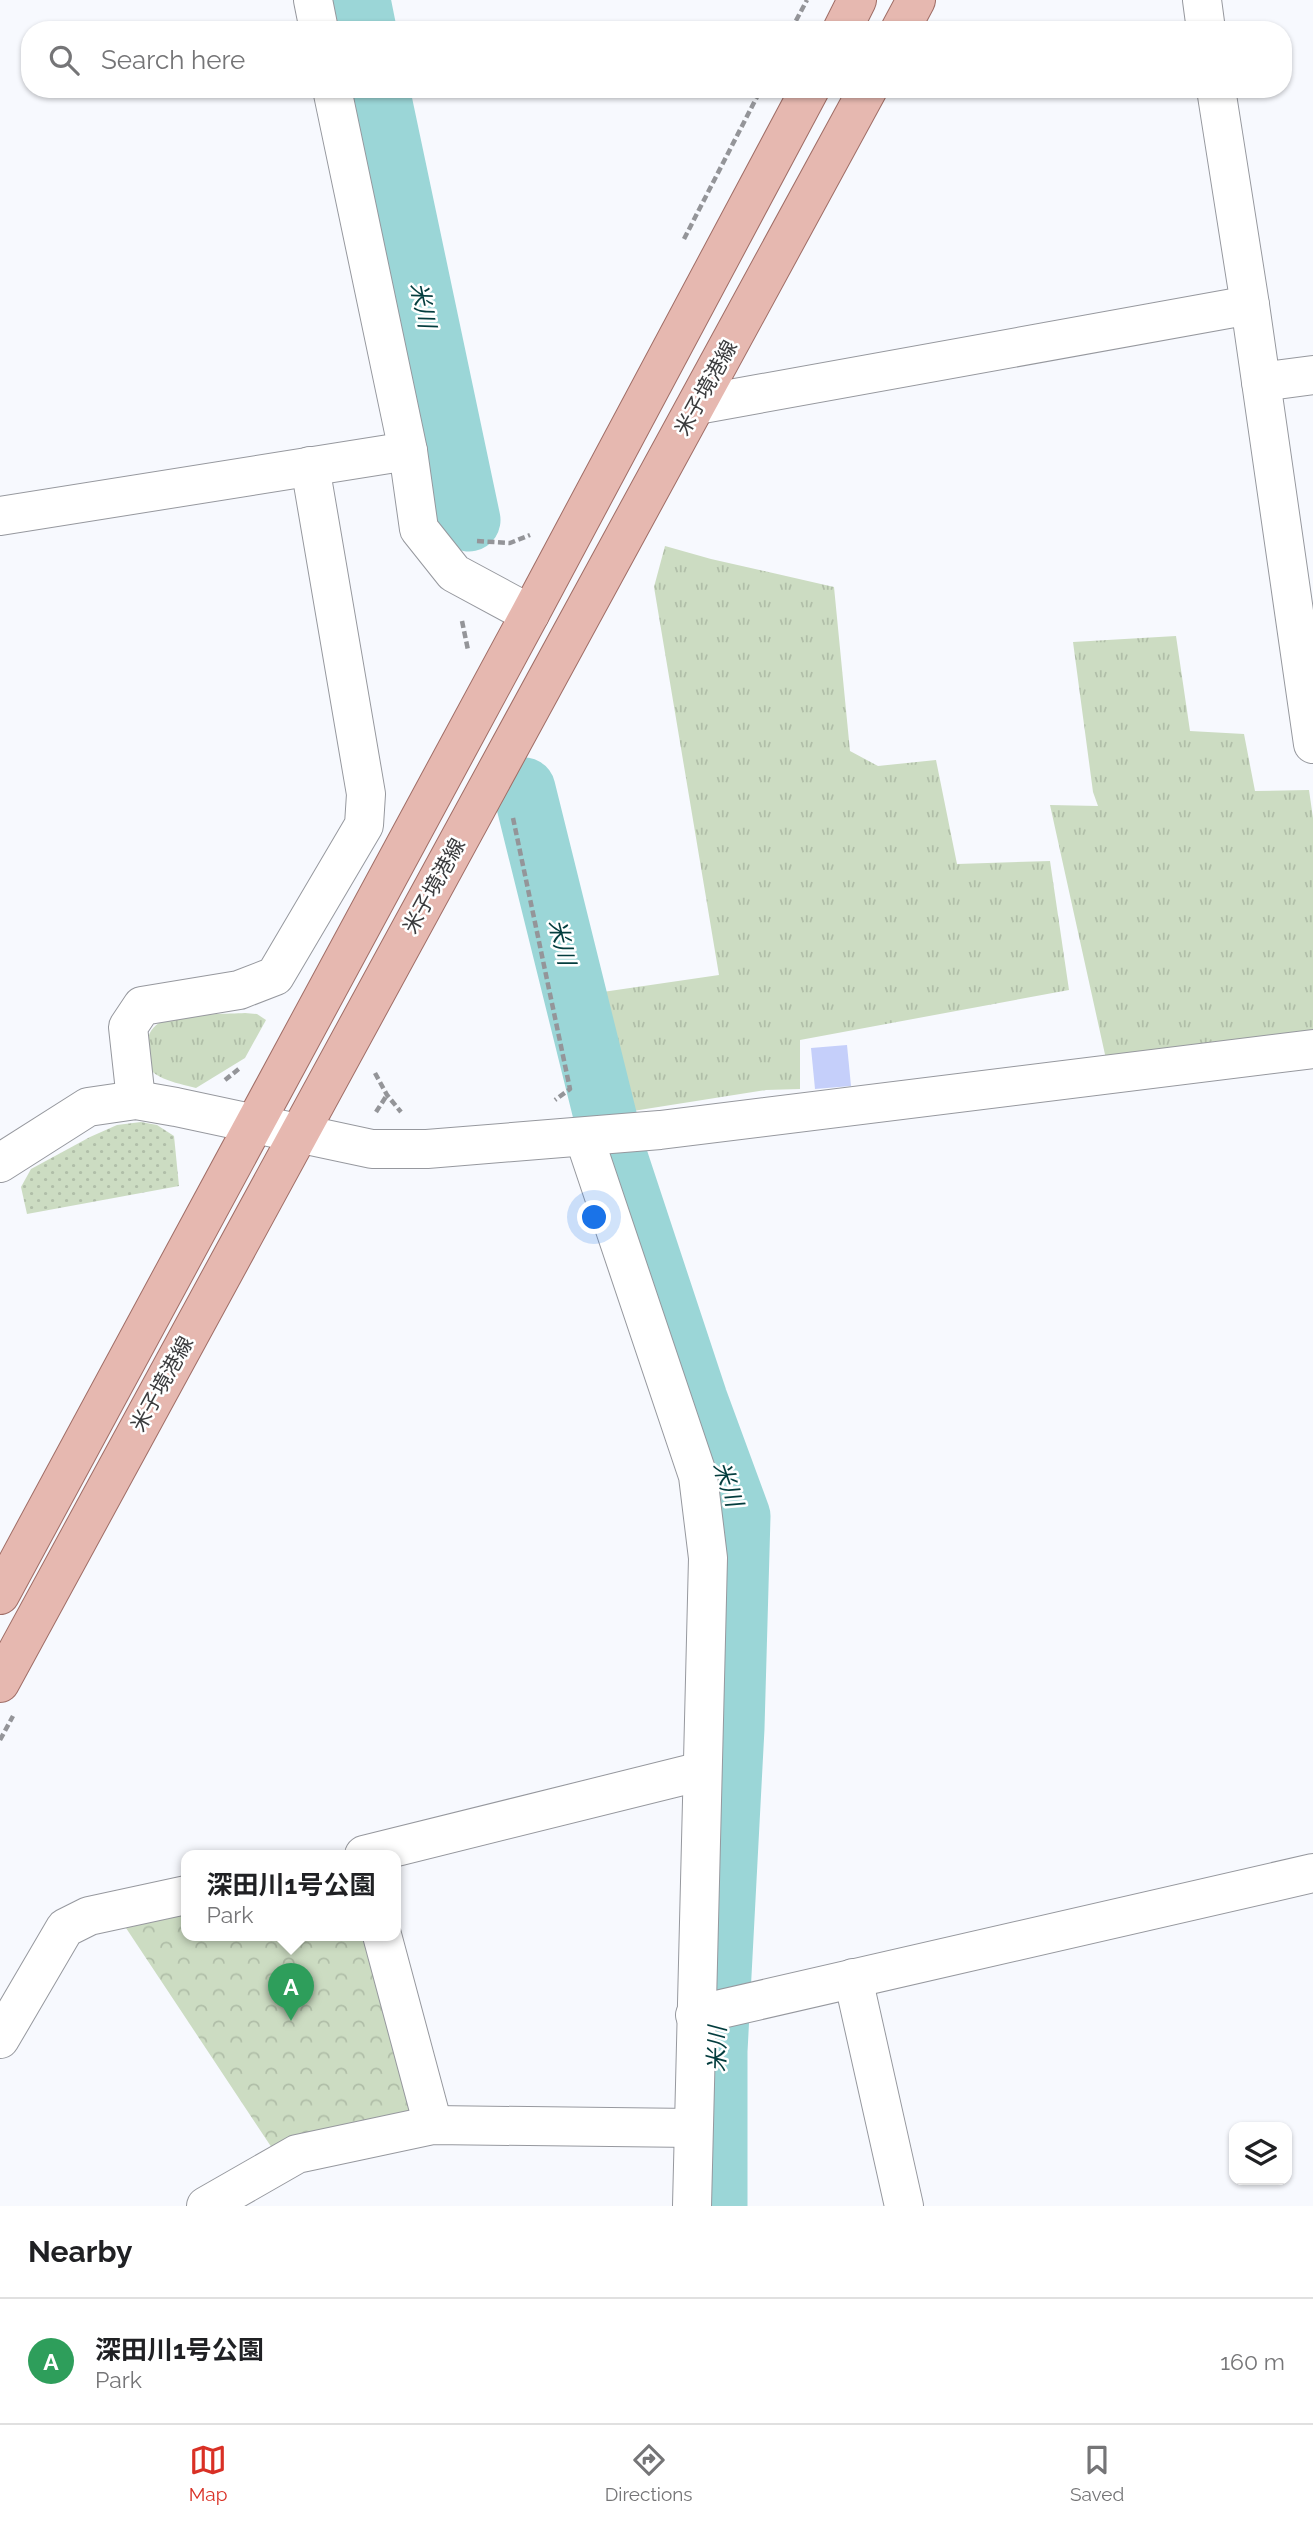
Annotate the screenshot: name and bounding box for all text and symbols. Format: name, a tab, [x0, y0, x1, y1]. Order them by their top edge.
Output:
search box	[21, 21, 1292, 98]
icon: search	[45, 41, 83, 79]
text: Search here	[101, 45, 245, 75]
water label: 米川	[406, 280, 442, 333]
street label: 米子境港線	[669, 336, 742, 440]
street label: 米子境港線	[397, 834, 470, 938]
water label: 米川	[544, 916, 582, 970]
your location	[577, 1200, 611, 1234]
street label: 米子境港線	[125, 1332, 198, 1436]
water label: 米川	[708, 1458, 750, 1513]
popup	[181, 1850, 401, 1941]
text: 深田川1号公園	[207, 1870, 375, 1900]
text: Park	[207, 1901, 254, 1928]
pin: A	[268, 1963, 314, 2021]
water label: 米川	[703, 2023, 730, 2072]
map controls	[1229, 2122, 1292, 2185]
button: layers	[1229, 2122, 1292, 2185]
text: Nearby	[28, 2234, 132, 2269]
text: 深田川1号公園	[95, 2335, 264, 2365]
text: A	[43, 2348, 59, 2375]
text: 160 m	[1220, 2348, 1285, 2375]
text: Park	[95, 2366, 142, 2393]
tab: Map	[189, 2441, 227, 2505]
tab: Directions	[605, 2441, 693, 2505]
tab: Saved	[1070, 2441, 1124, 2505]

